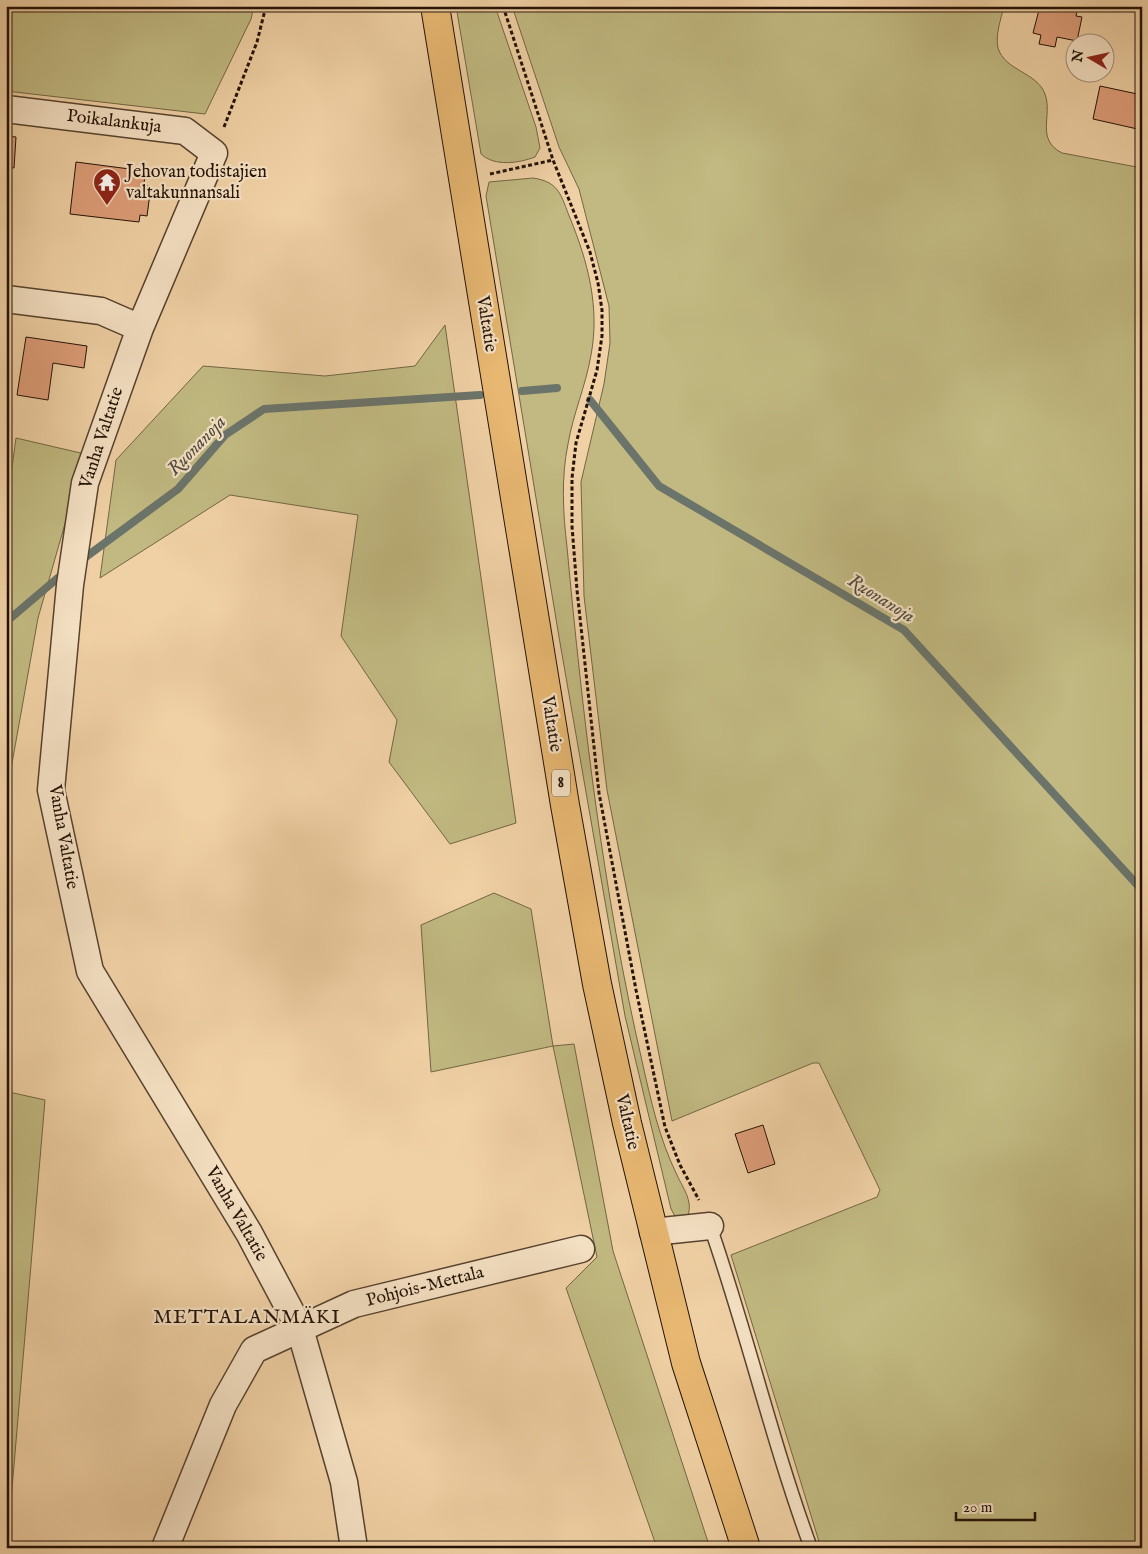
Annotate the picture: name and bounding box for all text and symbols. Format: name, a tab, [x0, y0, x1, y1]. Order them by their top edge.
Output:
north arrow	[1066, 32, 1116, 82]
text: N	[1068, 49, 1088, 65]
street label: Poikalankuja	[65, 105, 163, 139]
place label: Jehovan todistajien valtakunnansali	[124, 161, 267, 205]
temple icon: Jehovan todistajien valtakunnansali	[92, 167, 122, 206]
street label: Valtatie	[470, 293, 502, 354]
street label: Vanha Valtatie	[74, 384, 129, 493]
water label: Ruonanoja	[162, 411, 232, 481]
water label: Ruonanoja	[843, 569, 919, 629]
street label: Valtatie	[535, 693, 567, 754]
road number: 8	[552, 770, 570, 796]
street label: Vanha Valtatie	[42, 782, 84, 891]
street label: Valtatie	[609, 1091, 645, 1152]
street label: Vanha Valtatie	[199, 1162, 272, 1266]
street label: Pohjois-Mettala	[364, 1261, 486, 1313]
district label: METTALANMÄKI	[153, 1305, 341, 1330]
scale bar	[956, 1489, 1034, 1521]
text: 20 m	[963, 1498, 993, 1517]

